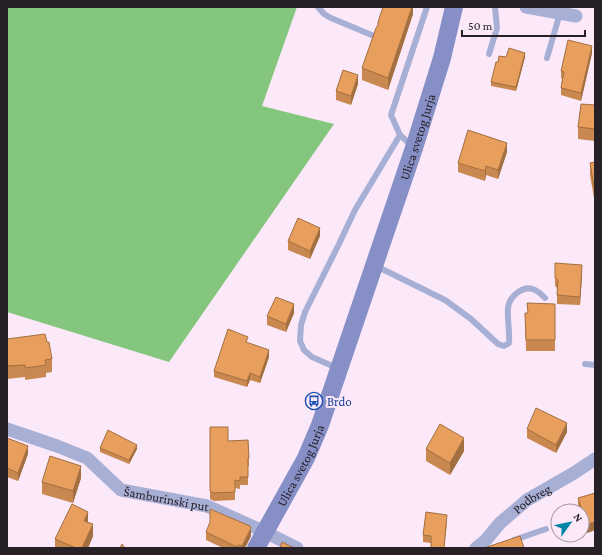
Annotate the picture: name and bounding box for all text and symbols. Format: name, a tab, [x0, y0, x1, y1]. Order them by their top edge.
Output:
scale bar	[462, 12, 585, 38]
text: 50 m	[468, 19, 493, 33]
street label: Ulica svetog Jurja	[397, 92, 438, 182]
bus stop icon: Brdo	[304, 391, 324, 411]
place label: Brdo	[327, 394, 352, 409]
street label: Ulica svetog Jurja	[274, 422, 327, 509]
street label: Podbreg	[510, 481, 554, 517]
street label: Šamburinski put	[122, 484, 211, 514]
north arrow	[550, 503, 590, 543]
text: N	[571, 511, 586, 524]

